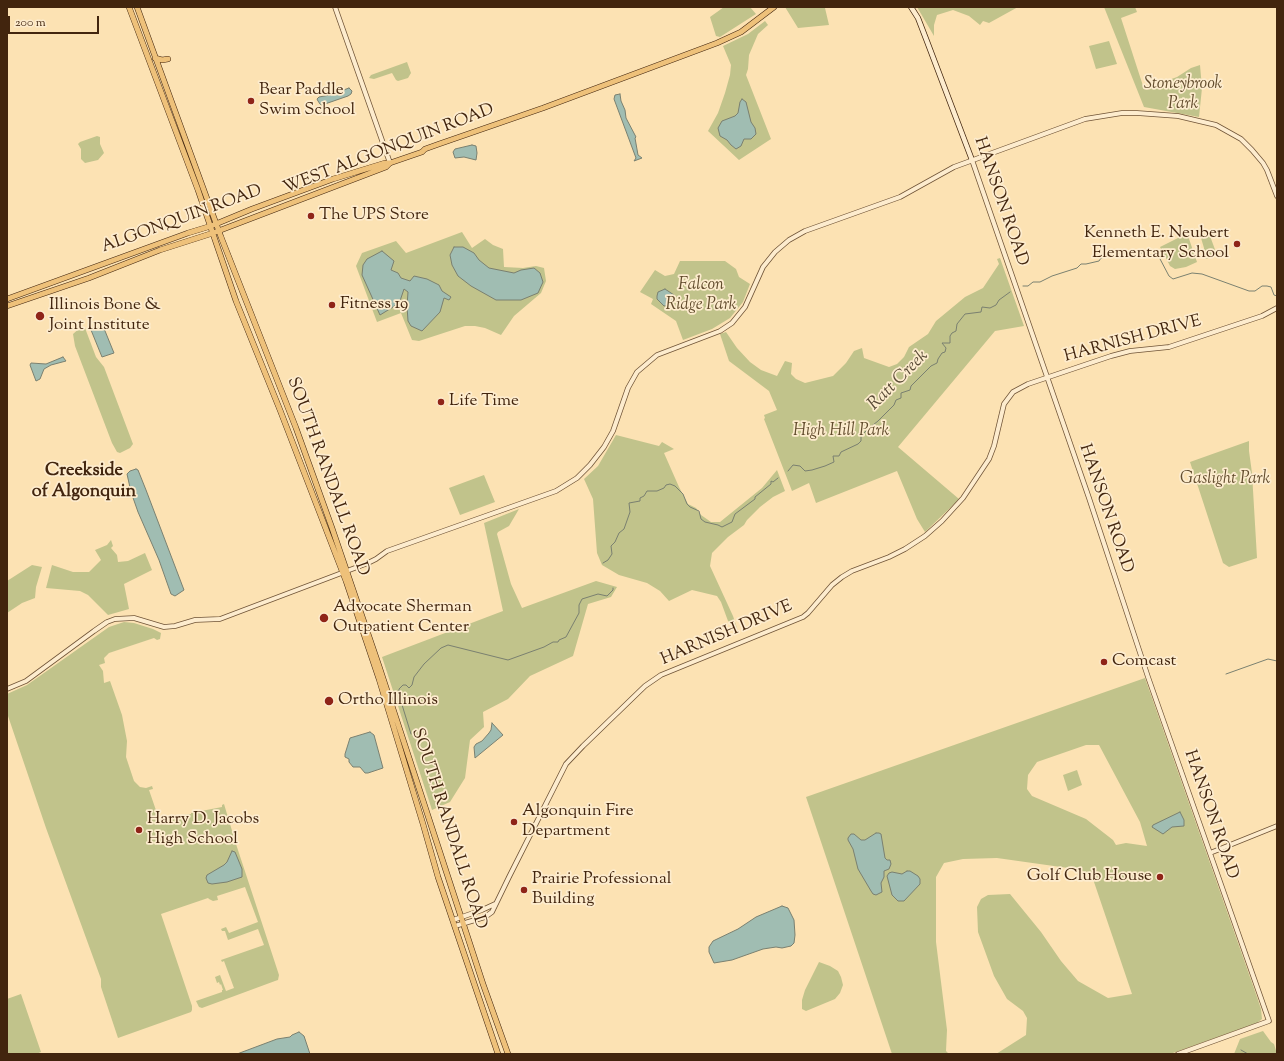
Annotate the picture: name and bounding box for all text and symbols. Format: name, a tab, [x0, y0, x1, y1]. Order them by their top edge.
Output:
scale bar	[10, 8, 101, 34]
text: 200 m	[15, 14, 46, 32]
park label: Stoneybrook Park	[1144, 75, 1222, 115]
place label: Bear Paddle Swim School	[259, 81, 355, 121]
marker: Bear Paddle Swim School	[246, 96, 256, 106]
street label: WEST ALGONQUIN ROAD	[281, 100, 497, 200]
street label: HANSON ROAD	[968, 135, 1032, 269]
street label: ALGONQUIN ROAD	[99, 181, 265, 259]
place label: The UPS Store	[319, 206, 429, 226]
marker: The UPS Store	[306, 211, 316, 221]
place label: Kenneth E. Neubert Elementary School	[1084, 224, 1229, 264]
marker: Kenneth E. Neubert Elementary School	[1232, 239, 1242, 249]
park label: Falcon Ridge Park	[666, 276, 736, 316]
place label: Fitness 19	[340, 295, 408, 315]
place label: Illinois Bone & Joint Institute	[49, 296, 161, 336]
marker: Fitness 19	[327, 300, 337, 310]
marker: Illinois Bone & Joint Institute	[34, 310, 46, 322]
street label: HARNISH DRIVE	[1062, 312, 1204, 368]
water label: Ratt Creek	[864, 346, 934, 416]
street label: SOUTH RANDALL ROAD	[281, 375, 373, 579]
place label: Life Time	[449, 392, 519, 412]
marker: Life Time	[436, 397, 446, 407]
park label: High Hill Park	[793, 422, 889, 442]
street label: HANSON ROAD	[1073, 442, 1137, 576]
district label: Creekside of Algonquin	[32, 461, 136, 504]
park label: Gaslight Park	[1180, 470, 1270, 490]
street label: HARNISH DRIVE	[658, 597, 796, 671]
place label: Advocate Sherman Outpatient Center	[333, 598, 472, 638]
marker: Advocate Sherman Outpatient Center	[318, 612, 330, 624]
place label: Comcast	[1112, 652, 1176, 672]
marker: Comcast	[1099, 657, 1109, 667]
place label: Ortho Illinois	[338, 691, 438, 711]
marker: Ortho Illinois	[323, 695, 335, 707]
street label: SOUTH RANDALL ROAD	[406, 726, 490, 932]
street label: HANSON ROAD	[1178, 748, 1242, 882]
place label: Algonquin Fire Department	[522, 802, 634, 842]
place label: Harry D. Jacobs High School	[147, 810, 259, 850]
marker: Algonquin Fire Department	[509, 817, 519, 827]
marker: Harry D. Jacobs High School	[134, 825, 144, 835]
place label: Golf Club House	[1027, 867, 1152, 887]
place label: Prairie Professional Building	[532, 870, 671, 910]
marker: Golf Club House	[1155, 872, 1165, 882]
marker: Prairie Professional Building	[519, 885, 529, 895]

